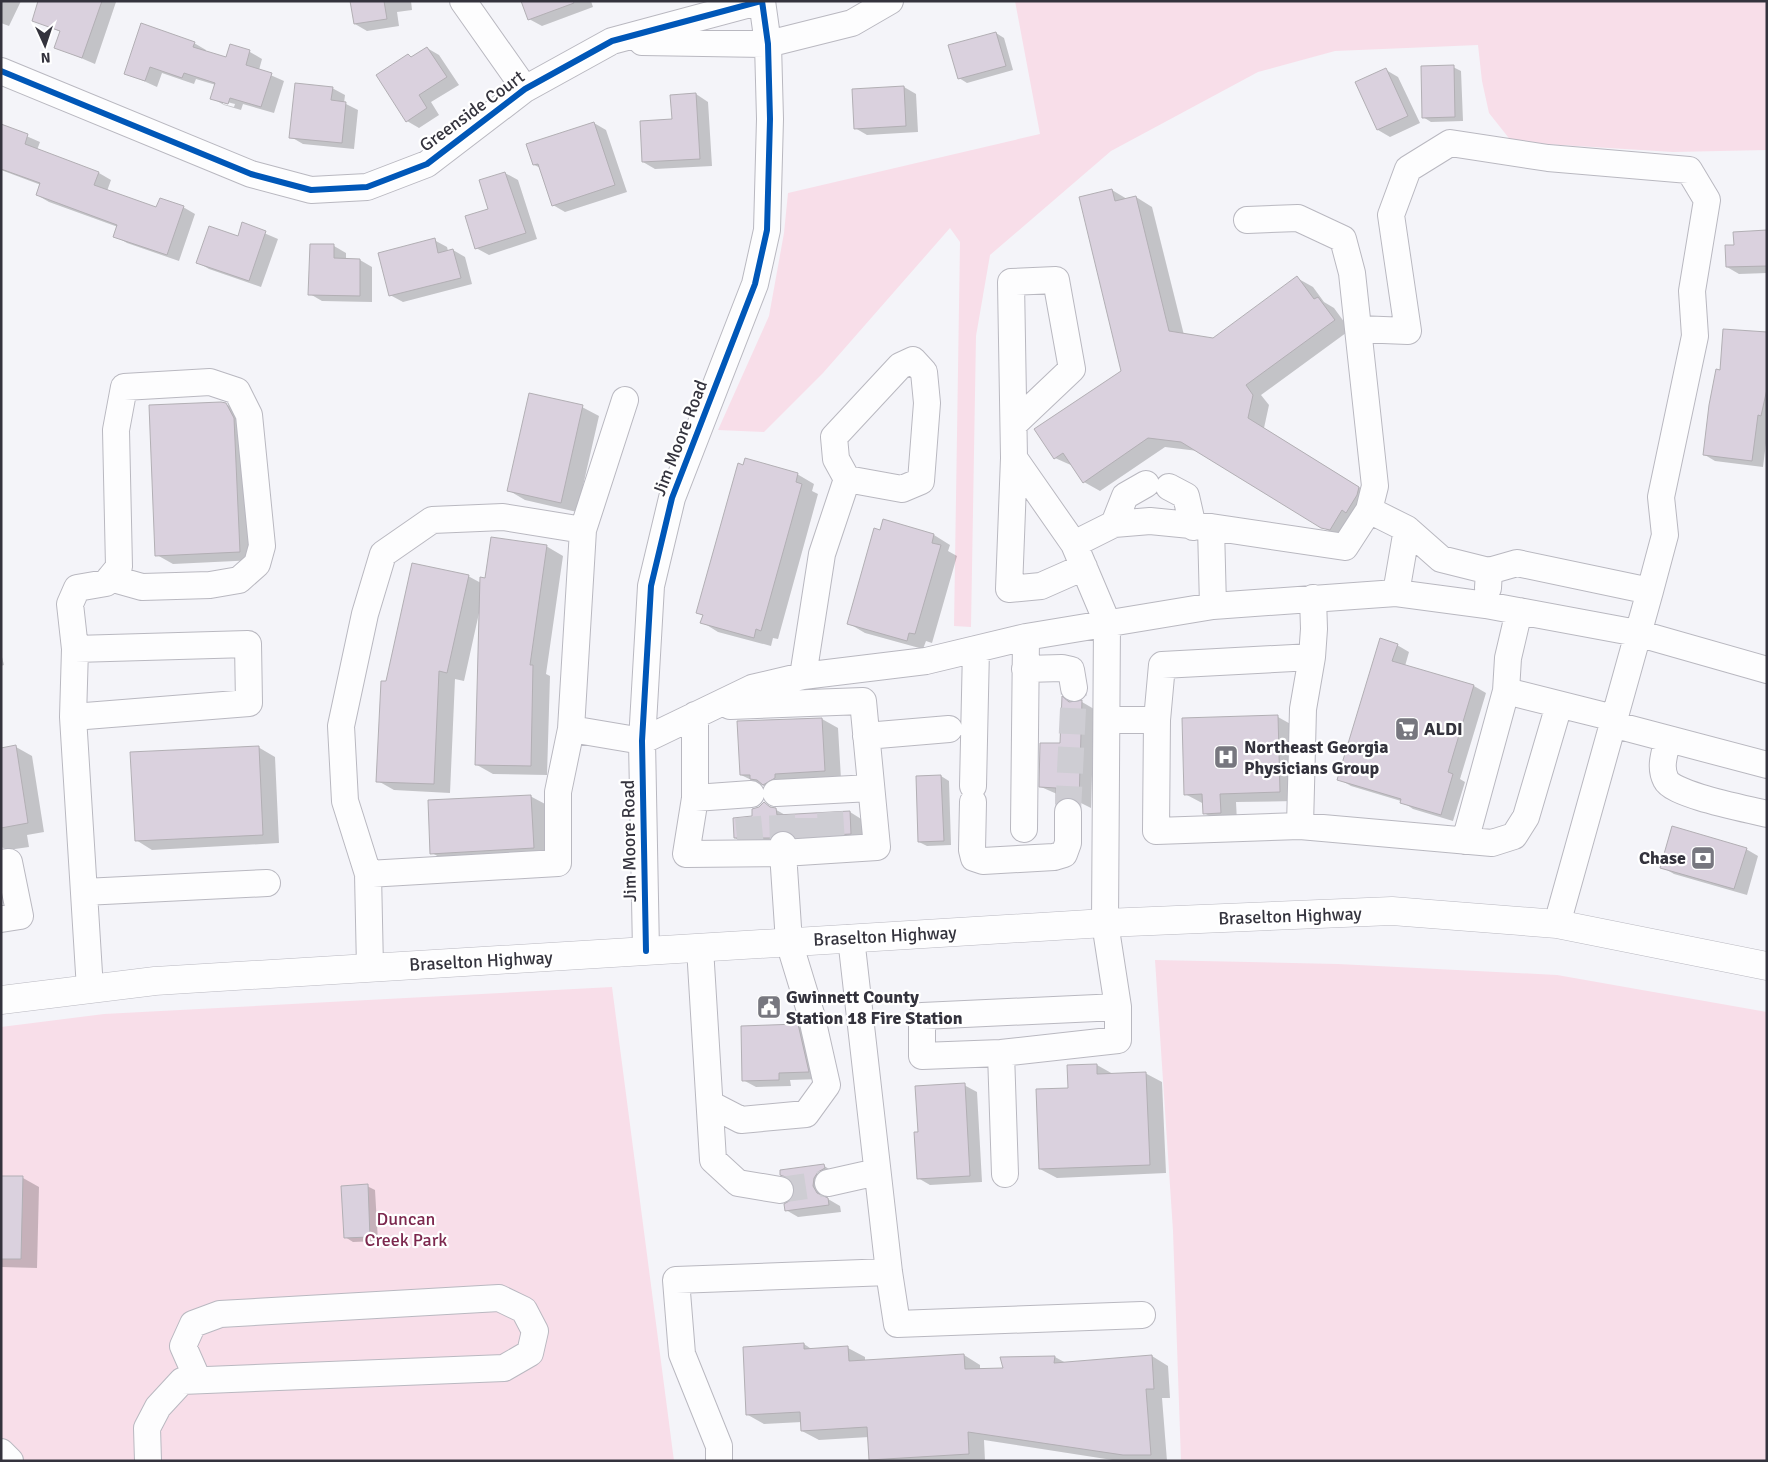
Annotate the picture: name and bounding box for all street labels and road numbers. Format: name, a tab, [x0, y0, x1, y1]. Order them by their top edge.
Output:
street label: Greenside Court	[415, 66, 529, 156]
street label: Jim Moore Road	[648, 377, 712, 499]
street label: Jim Moore Road	[617, 780, 641, 902]
street label: Braselton Highway	[1218, 902, 1363, 929]
street label: Braselton Highway	[813, 921, 958, 951]
street label: Braselton Highway	[409, 946, 554, 976]

